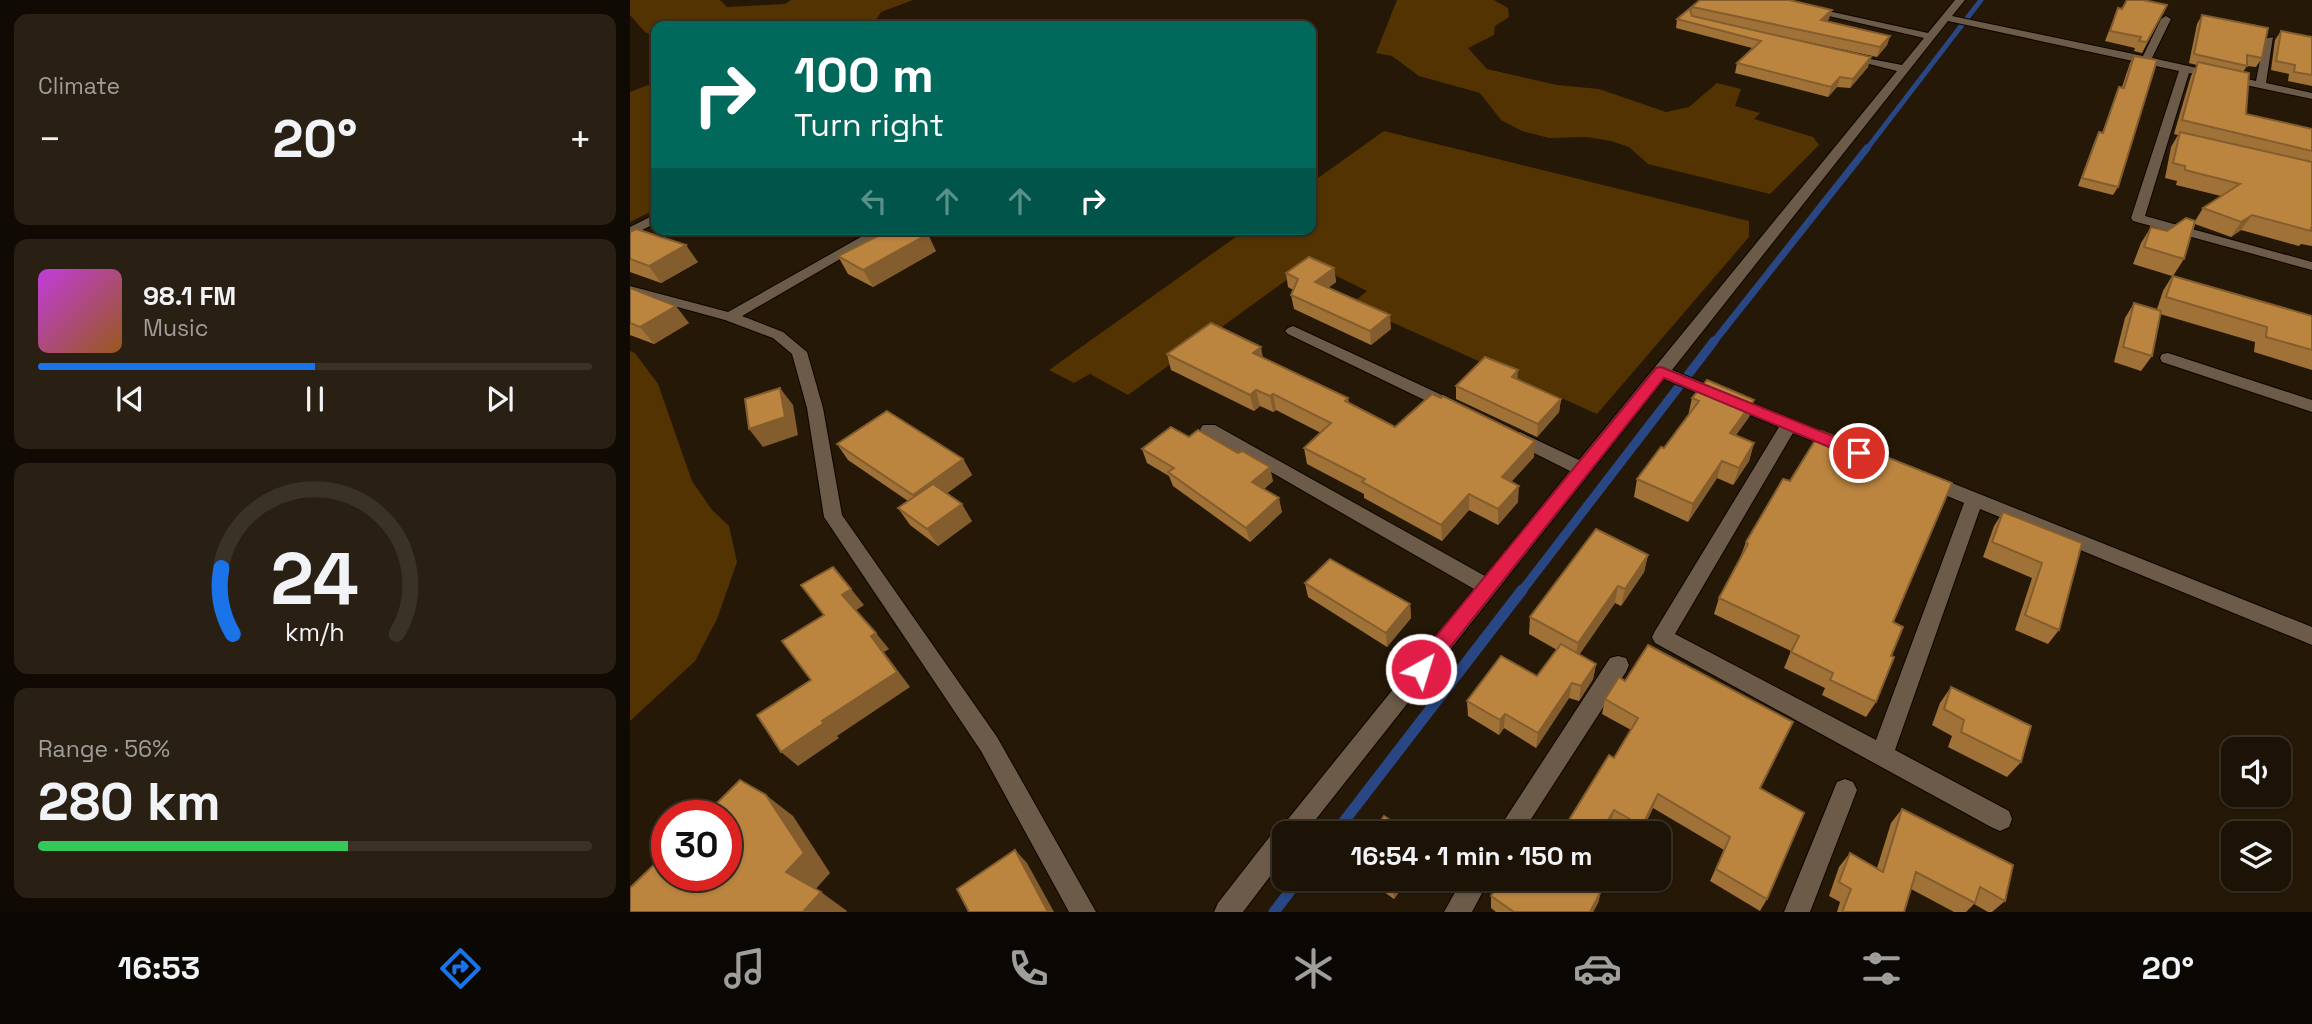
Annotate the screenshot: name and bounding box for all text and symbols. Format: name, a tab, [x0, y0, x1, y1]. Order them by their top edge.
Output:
text: 100 m	[794, 44, 934, 106]
icon: right	[679, 49, 770, 140]
text: Climate	[38, 71, 120, 101]
text: Turn right	[794, 105, 944, 145]
text: 20°	[272, 106, 358, 172]
text: −	[38, 115, 62, 163]
text: +	[568, 115, 592, 163]
icon: left	[855, 182, 893, 220]
icon: ahead	[928, 182, 966, 220]
icon: ahead	[1001, 182, 1039, 220]
icon: right	[1074, 182, 1112, 220]
text: 98.1 FM	[143, 279, 236, 313]
text: Music	[143, 313, 208, 343]
icon: previous	[111, 380, 149, 418]
icon: pause	[296, 380, 334, 418]
icon: next	[481, 380, 519, 418]
pin	[1829, 423, 1889, 483]
icon: arrive	[1840, 434, 1878, 472]
text: 24	[271, 533, 359, 626]
text: km/h	[285, 616, 345, 648]
position arrow	[1384, 632, 1458, 706]
text: Range · 56%	[38, 734, 170, 764]
map controls	[2221, 737, 2291, 891]
button: sound	[2221, 737, 2291, 807]
text: 280 km	[38, 769, 221, 835]
speed limit sign: 30	[651, 800, 742, 891]
button: layers	[2221, 821, 2291, 891]
text: 16:54 · 1 min · 150 m	[1351, 839, 1592, 873]
icon: directions	[436, 944, 485, 993]
icon: music	[720, 944, 769, 993]
icon: phone	[1004, 944, 1053, 993]
icon: climate	[1289, 944, 1338, 993]
icon: car	[1573, 944, 1622, 993]
icon: filters	[1857, 944, 1906, 993]
text: 16:53	[118, 948, 200, 988]
text: 20°	[2142, 948, 2194, 988]

